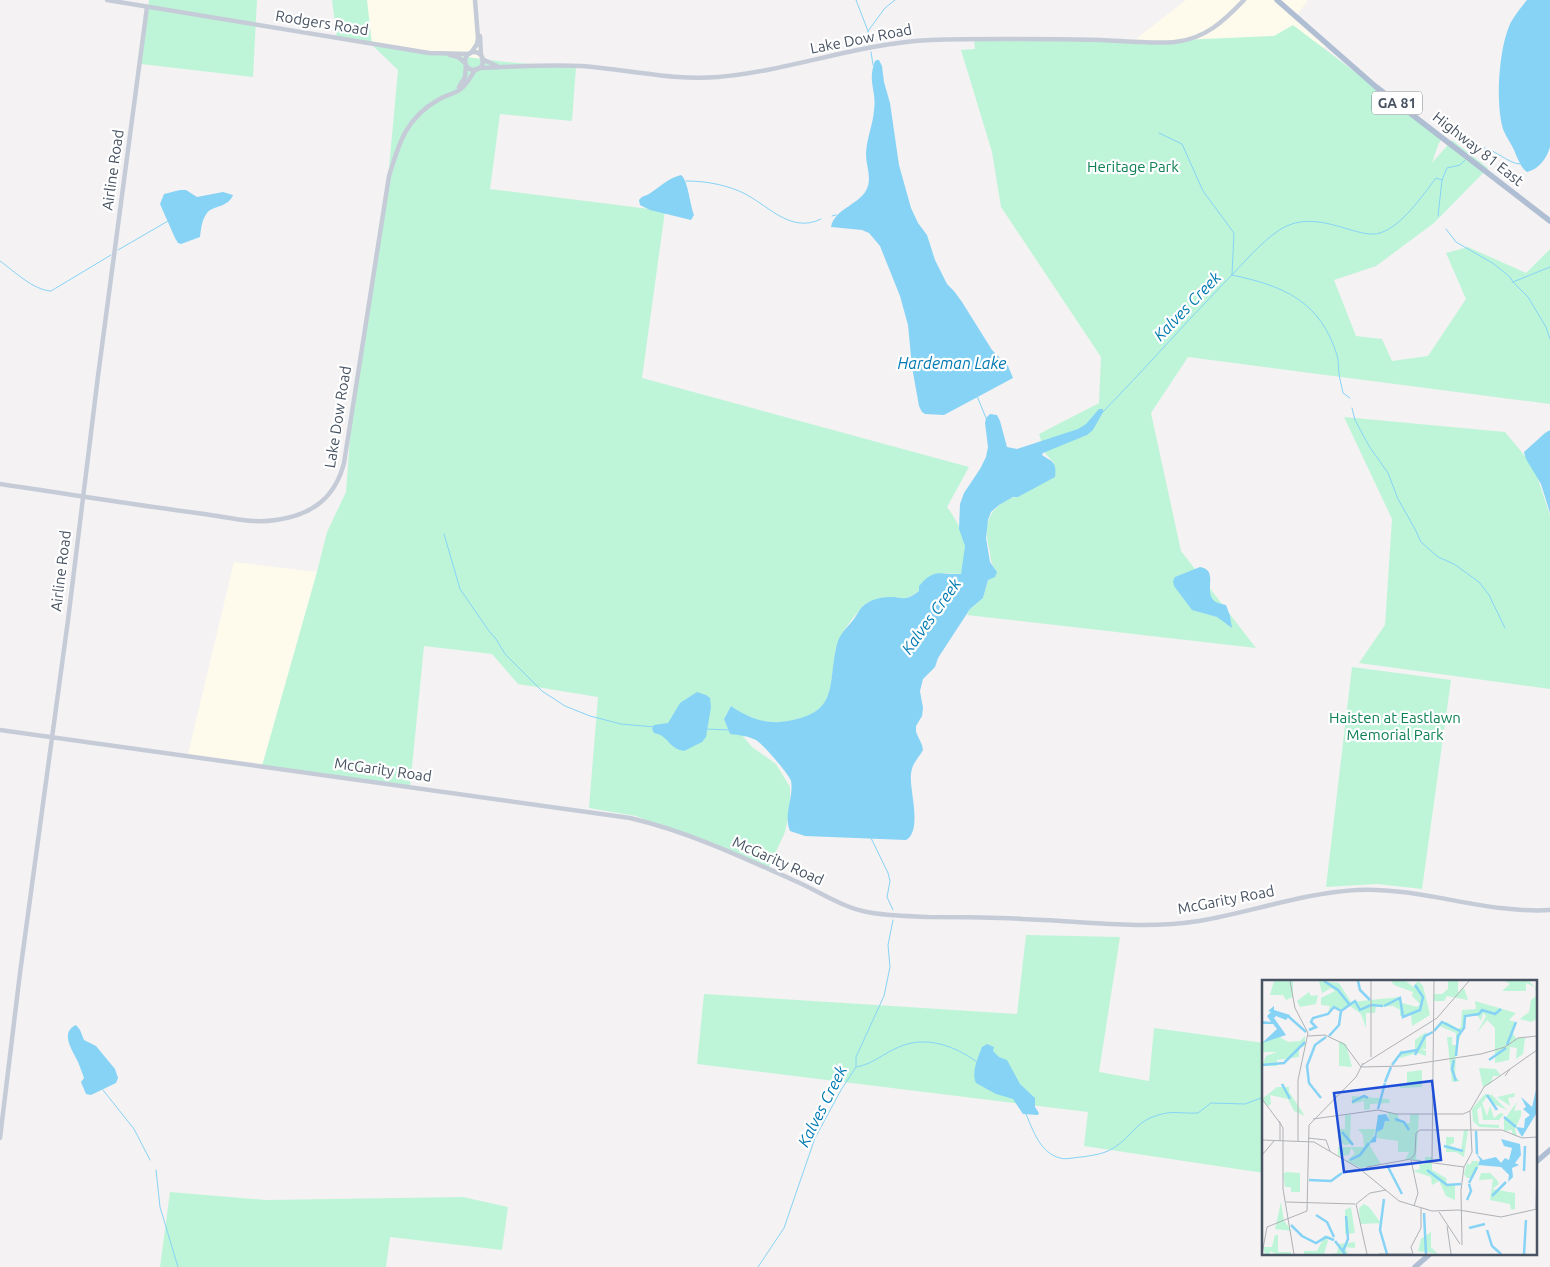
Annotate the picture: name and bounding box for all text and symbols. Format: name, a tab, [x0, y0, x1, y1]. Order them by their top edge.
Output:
street label: Rodgers Road	[274, 7, 370, 38]
street label: Lake Dow Road	[809, 20, 913, 57]
road number: GA 81	[1372, 92, 1422, 115]
street label: Highway 81 East	[1430, 108, 1527, 189]
street label: Airline Road	[98, 128, 127, 211]
park label: Heritage Park	[1087, 158, 1179, 175]
water label: Kalves Creek	[1150, 267, 1225, 344]
water label: Hardeman Lake	[898, 354, 1006, 372]
street label: Lake Dow Road	[321, 365, 354, 469]
street label: Airline Road	[47, 529, 74, 612]
water label: Kalves Creek	[898, 574, 965, 657]
park label: Haisten at Eastlawn Memorial Park	[1329, 709, 1461, 743]
street label: McGarity Road	[333, 754, 433, 785]
street label: McGarity Road	[730, 833, 826, 888]
street label: McGarity Road	[1176, 882, 1276, 917]
inset map	[1262, 980, 1538, 1254]
water label: Kalves Creek	[794, 1062, 851, 1150]

